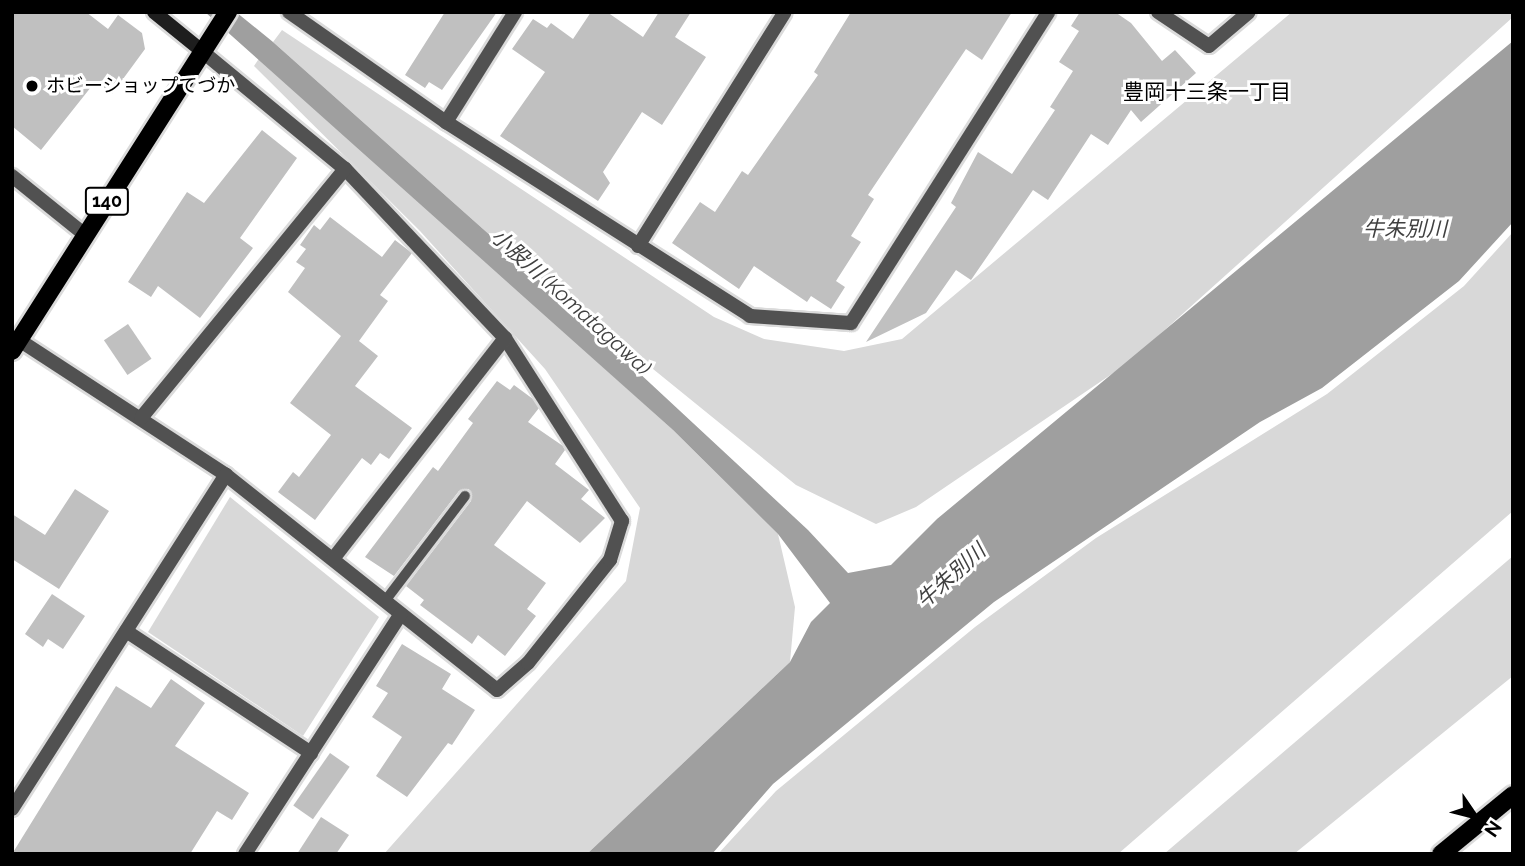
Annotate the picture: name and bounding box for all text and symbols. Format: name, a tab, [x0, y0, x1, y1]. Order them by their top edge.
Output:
place label: ホビーショップてづか	[46, 75, 236, 97]
marker: ホビーショップてづか	[24, 78, 40, 94]
district label: 豊岡十三条一丁目	[1123, 79, 1291, 105]
road number: 140	[84, 186, 130, 216]
water label: 牛朱別川	[1363, 216, 1447, 242]
water label: 小股川 (Komatagawa)	[486, 223, 656, 381]
water label: 牛朱別川	[911, 539, 991, 613]
north arrow	[1441, 782, 1511, 852]
text: N	[1480, 817, 1506, 841]

